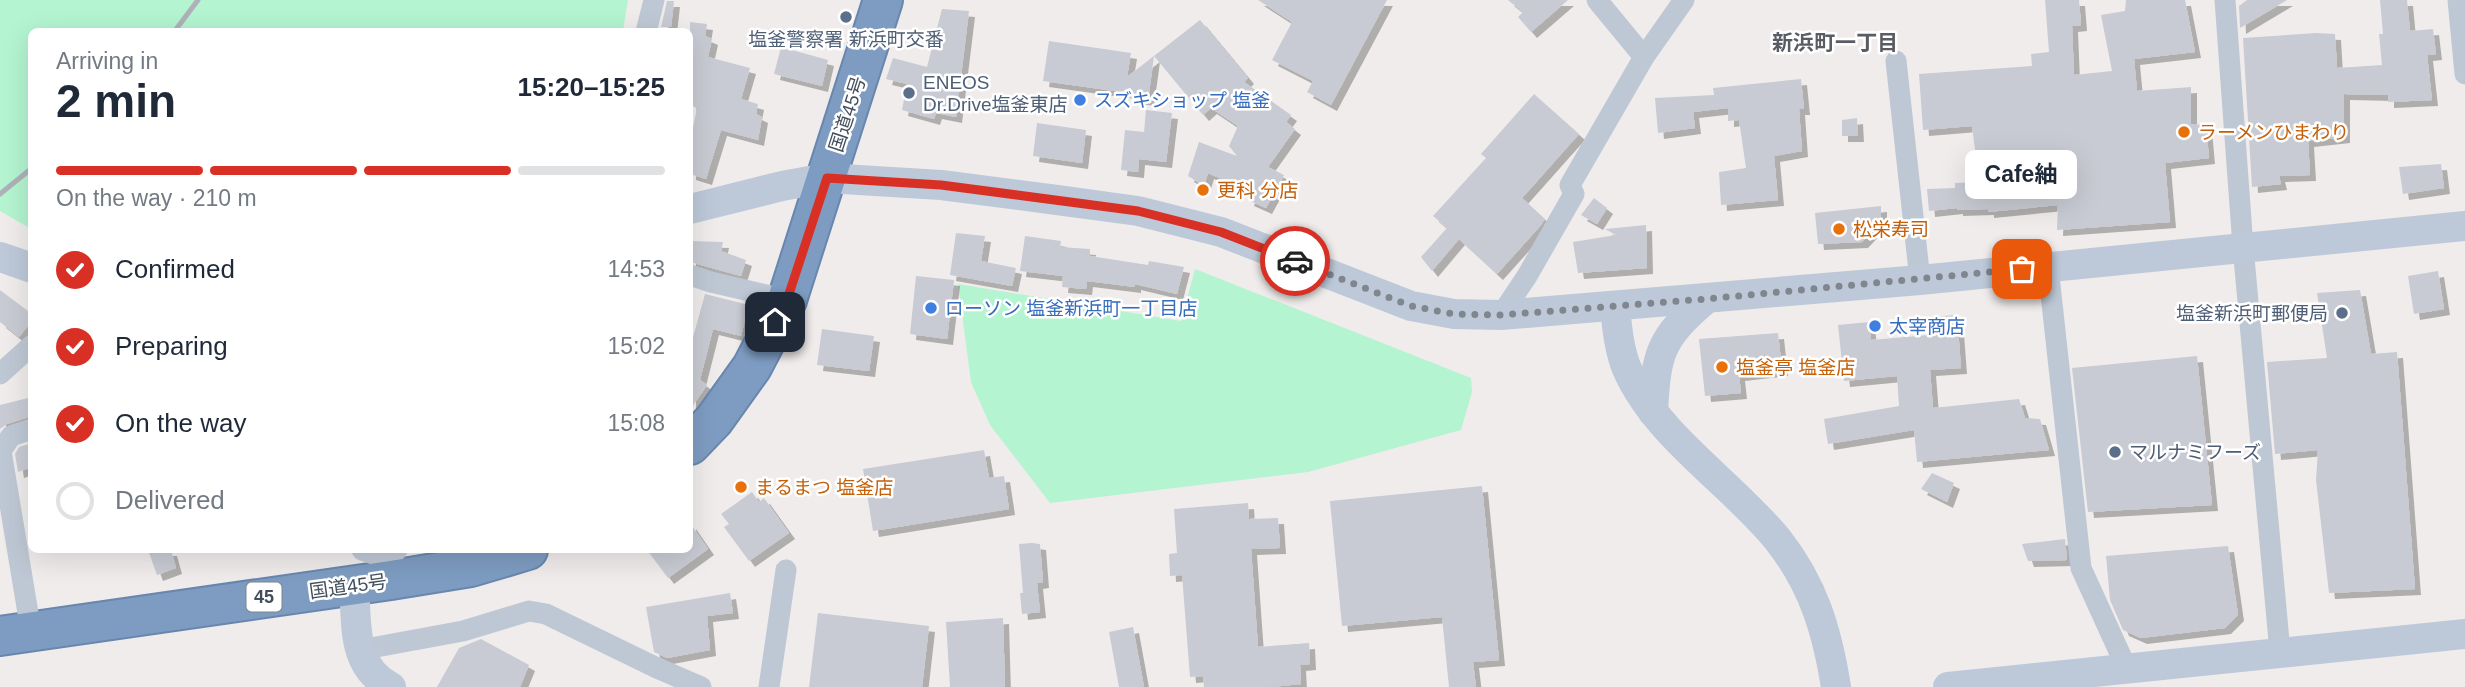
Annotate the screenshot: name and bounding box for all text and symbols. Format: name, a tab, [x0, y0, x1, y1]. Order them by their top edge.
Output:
marker: 塩釜警察署 新浜町交番	[838, 9, 854, 25]
place label: 塩釜警察署 新浜町交番	[748, 29, 944, 50]
district label: 新浜町一丁目	[1772, 31, 1898, 54]
text: Arriving in	[56, 48, 158, 74]
text: 15:20–15:25	[518, 72, 665, 102]
place label: ENEOS Dr.Drive塩釜東店	[923, 72, 1068, 115]
street label: 国道45号	[825, 74, 870, 155]
text: 2 min	[56, 75, 176, 127]
marker: ENEOS Dr.Drive塩釜東店	[901, 85, 917, 101]
place label: スズキショップ 塩釜	[1094, 90, 1270, 111]
marker: スズキショップ 塩釜	[1072, 92, 1088, 108]
place label: ラーメンひまわり	[2198, 122, 2349, 143]
marker: ラーメンひまわり	[2176, 124, 2192, 140]
callout: Cafe紬	[1966, 150, 2078, 199]
text: Cafe紬	[1985, 161, 2057, 187]
place label: 更科 分店	[1217, 180, 1298, 201]
marker: 更科 分店	[1195, 182, 1211, 198]
text: On the way · 210 m	[56, 185, 257, 211]
place label: 松栄寿司	[1853, 219, 1929, 240]
marker: 松栄寿司	[1831, 221, 1847, 237]
courier	[1260, 226, 1330, 296]
pin	[1992, 239, 2052, 299]
icon: car	[1276, 242, 1314, 280]
icon: bag	[2003, 250, 2041, 288]
icon: check	[56, 251, 94, 289]
text: Confirmed	[115, 254, 235, 284]
text: 14:53	[607, 256, 665, 282]
pin	[745, 292, 805, 352]
place label: ローソン 塩釜新浜町一丁目店	[945, 298, 1197, 319]
marker: ローソン 塩釜新浜町一丁目店	[923, 300, 939, 316]
icon: home	[756, 303, 794, 341]
place label: 塩釜新浜町郵便局	[2176, 303, 2328, 324]
marker: 塩釜新浜町郵便局	[2334, 305, 2350, 321]
place label: 太宰商店	[1889, 316, 1965, 337]
marker: 太宰商店	[1867, 318, 1883, 334]
icon: check	[56, 328, 94, 366]
text: Preparing	[115, 331, 228, 361]
text: 15:02	[607, 333, 665, 359]
place label: 塩釜亭 塩釜店	[1736, 357, 1855, 378]
marker: 塩釜亭 塩釜店	[1714, 359, 1730, 375]
icon: check	[56, 405, 94, 443]
text: On the way	[115, 408, 247, 438]
text: 15:08	[607, 410, 665, 436]
place label: マルナミフーズ	[2129, 442, 2261, 463]
marker: マルナミフーズ	[2107, 444, 2123, 460]
place label: まるまつ 塩釜店	[755, 477, 893, 498]
marker: まるまつ 塩釜店	[733, 479, 749, 495]
text: Delivered	[115, 485, 225, 515]
street label: 国道45号	[308, 571, 388, 602]
road number: 45	[246, 582, 282, 612]

